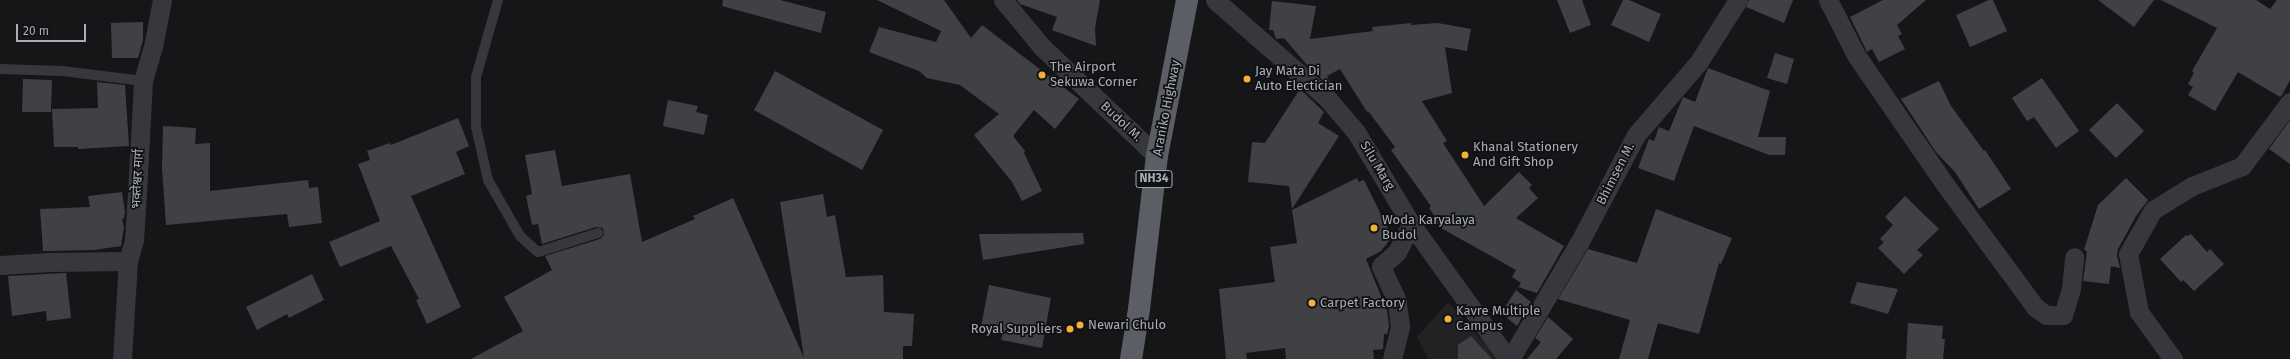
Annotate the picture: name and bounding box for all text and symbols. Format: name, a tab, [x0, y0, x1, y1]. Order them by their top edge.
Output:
scale bar	[18, 16, 88, 42]
text: 20 m	[23, 24, 49, 38]
street label: Araniko Highway	[1150, 59, 1184, 157]
place label: The Airport Sekuwa Corner	[1050, 60, 1137, 91]
place label: Jay Mata Di Auto Electician	[1255, 64, 1342, 95]
marker: The Airport Sekuwa Corner	[1037, 70, 1047, 80]
marker: Jay Mata Di Auto Electician	[1242, 74, 1252, 84]
street label: Budol M.	[1097, 99, 1145, 145]
street label: Silu Marg	[1356, 139, 1398, 193]
place label: Khanal Stationery And Gift Shop	[1473, 140, 1578, 171]
street label: Bhimsen M.	[1594, 140, 1638, 208]
street label: भक्तेश्वर मार्ग	[129, 149, 147, 209]
marker: Khanal Stationery And Gift Shop	[1460, 150, 1470, 160]
road number: NH34	[1135, 169, 1173, 189]
place label: Woda Karyalaya Budol	[1382, 213, 1475, 244]
marker: Woda Karyalaya Budol	[1369, 223, 1379, 233]
place label: Carpet Factory	[1320, 295, 1405, 311]
marker: Carpet Factory	[1307, 298, 1317, 308]
place label: Kavre Multiple Campus	[1456, 304, 1540, 335]
marker: Kavre Multiple Campus	[1443, 314, 1453, 324]
place label: Newari Chulo	[1088, 317, 1166, 333]
marker: Newari Chulo	[1075, 320, 1085, 330]
place label: Royal Suppliers	[971, 321, 1062, 337]
marker: Royal Suppliers	[1065, 324, 1075, 334]

